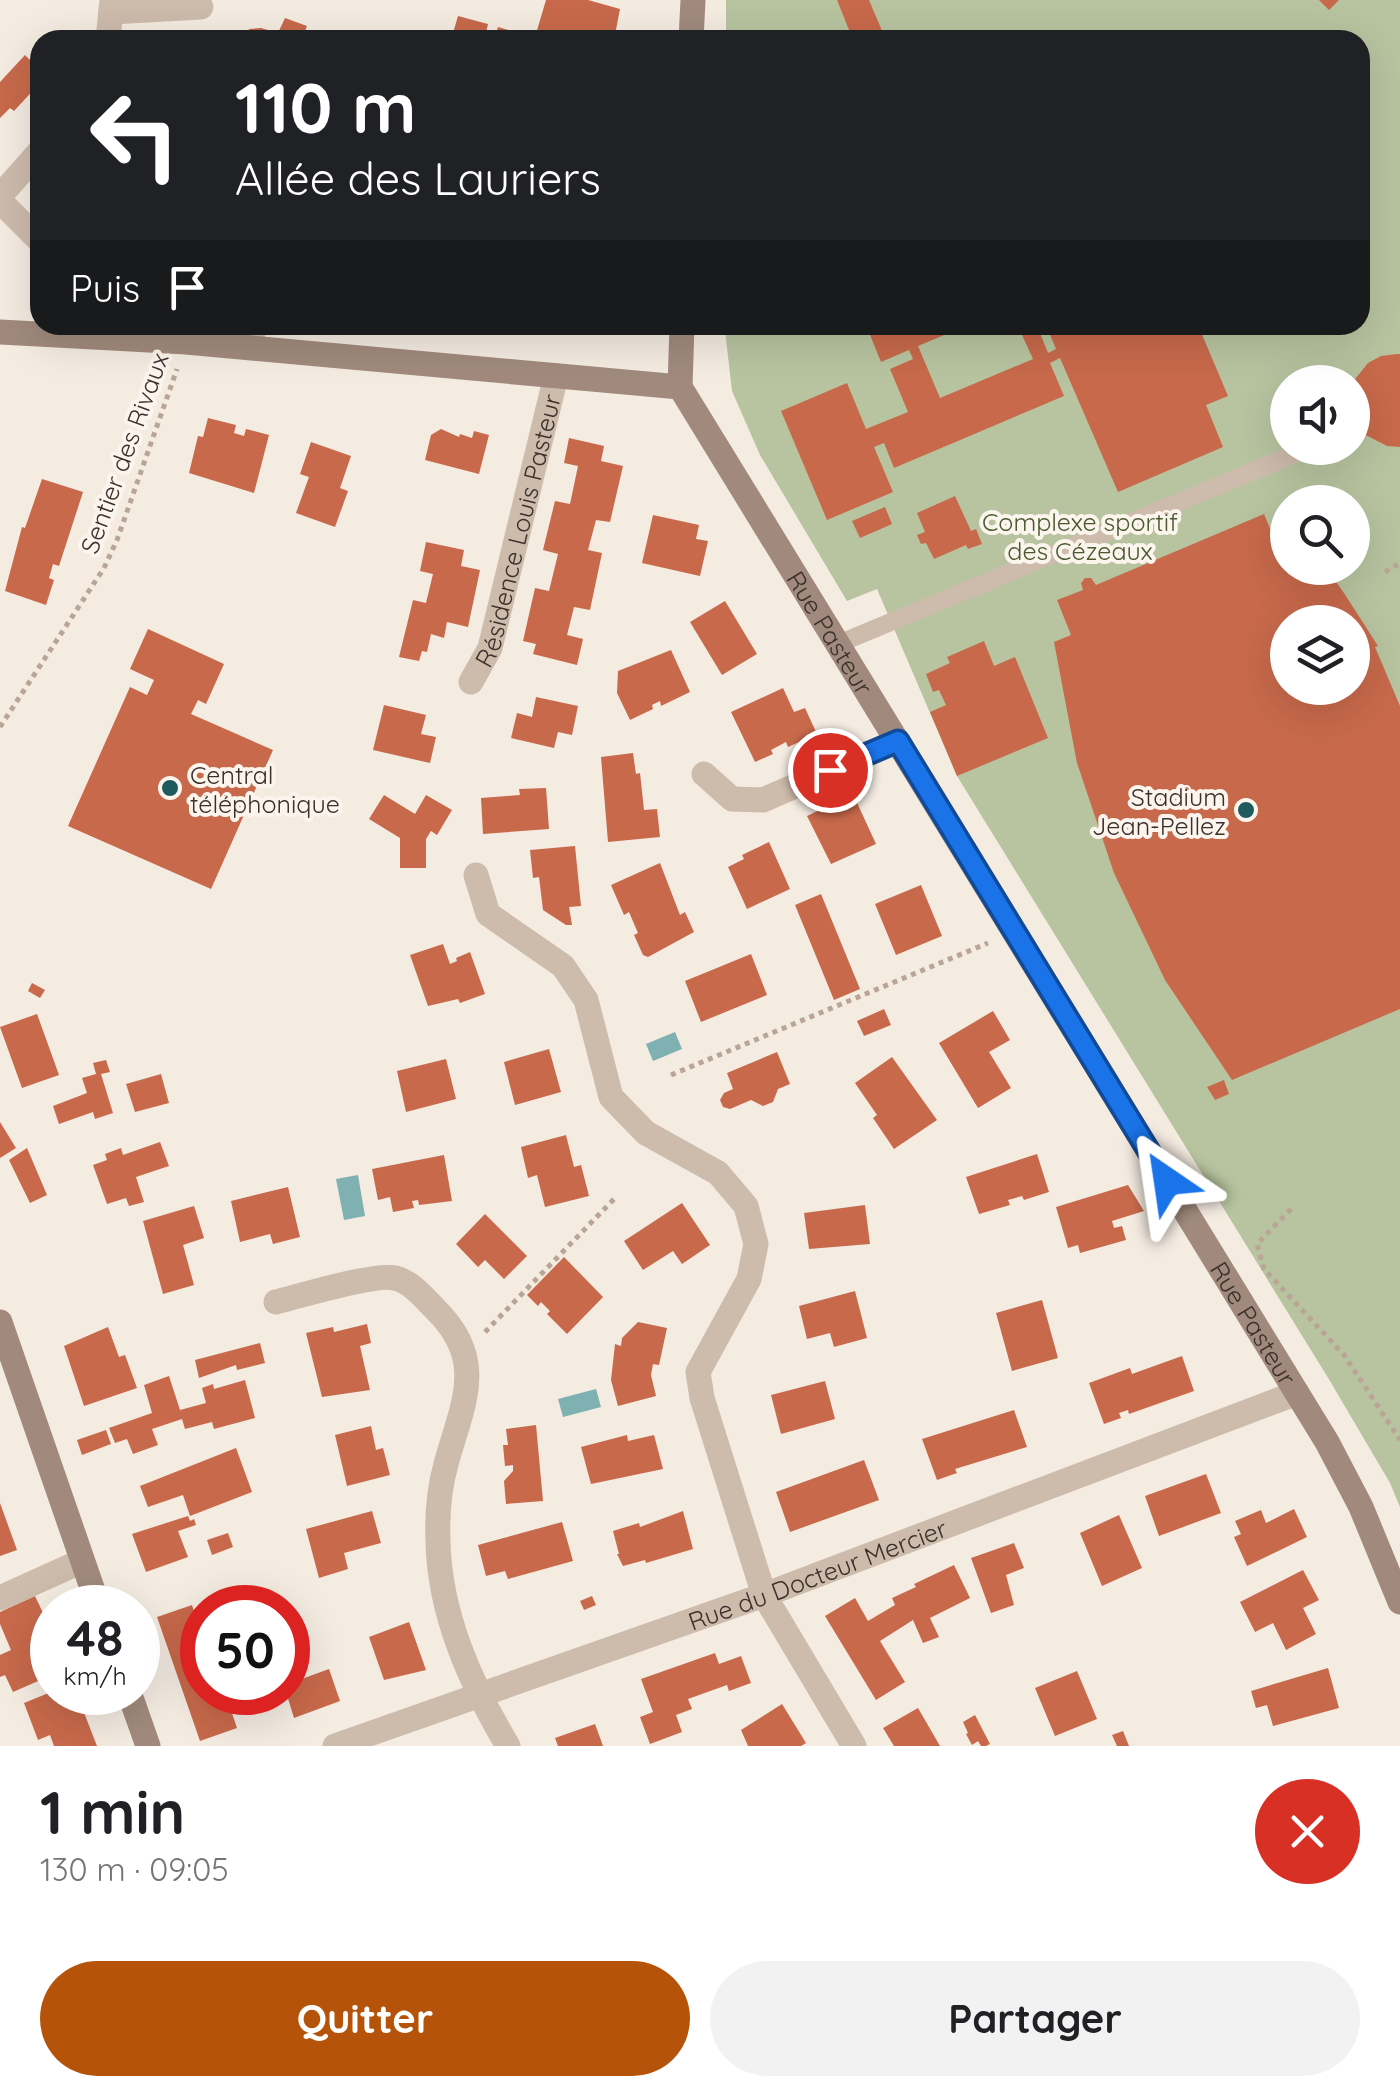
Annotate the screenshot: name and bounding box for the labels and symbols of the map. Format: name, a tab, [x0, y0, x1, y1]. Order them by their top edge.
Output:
street label: Sentier des Rivaux	[73, 348, 175, 558]
street label: Résidence Louis Pasteur	[467, 390, 567, 672]
park label: Complexe sportif des Cézeaux	[982, 506, 1178, 566]
street label: Rue Pasteur	[781, 565, 880, 700]
pin	[788, 728, 873, 813]
place label: Central téléphonique	[190, 759, 340, 819]
marker: Central téléphonique	[159, 777, 181, 799]
place label: Stadium Jean-Pellez	[1092, 781, 1226, 841]
marker: Stadium Jean-Pellez	[1235, 799, 1257, 821]
position arrow	[1115, 1129, 1219, 1233]
street label: Rue Pasteur	[1204, 1255, 1304, 1391]
street label: Rue du Docteur Mercier	[684, 1512, 951, 1636]
speed limit sign: 50	[180, 1585, 310, 1715]

